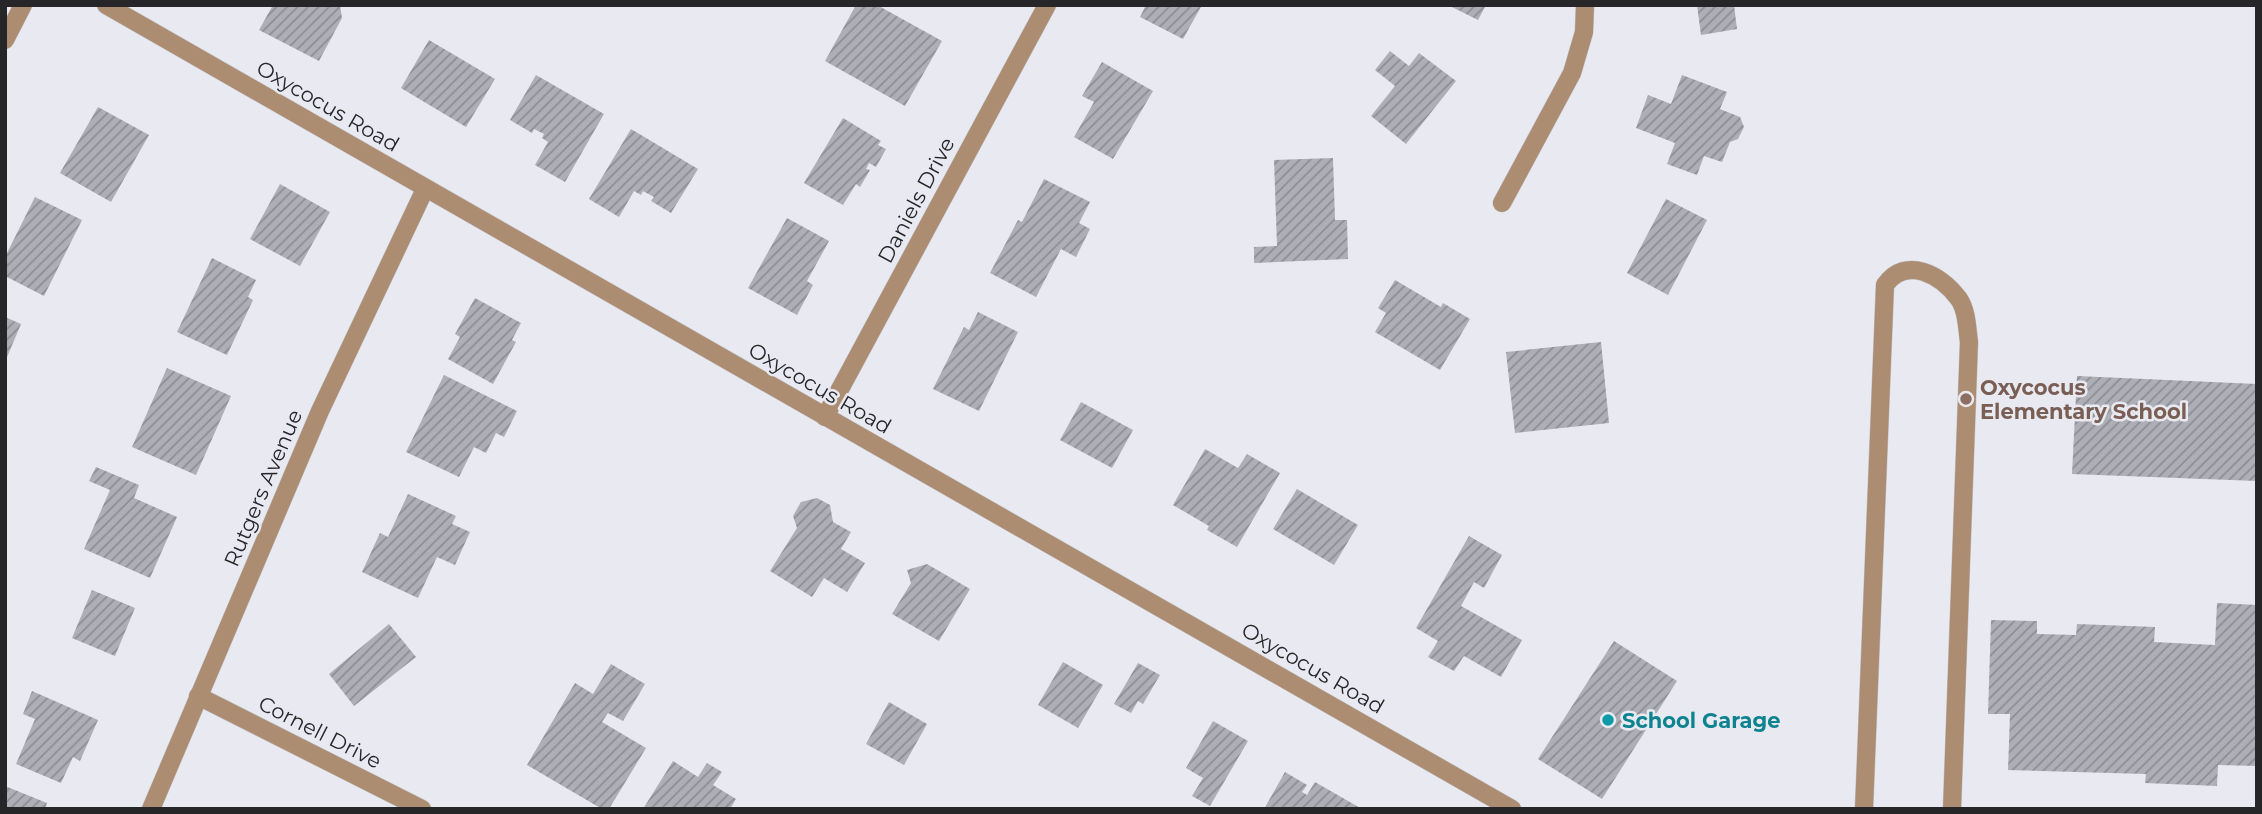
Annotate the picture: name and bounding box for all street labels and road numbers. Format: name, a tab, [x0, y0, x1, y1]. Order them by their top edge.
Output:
street label: Oxycocus Road	[252, 55, 404, 157]
street label: Daniels Drive	[872, 133, 960, 267]
street label: Oxycocus Road	[744, 337, 896, 439]
street label: Rutgers Avenue	[219, 406, 307, 570]
street label: Oxycocus Road	[1237, 617, 1389, 719]
street label: Cornell Drive	[254, 690, 386, 774]

